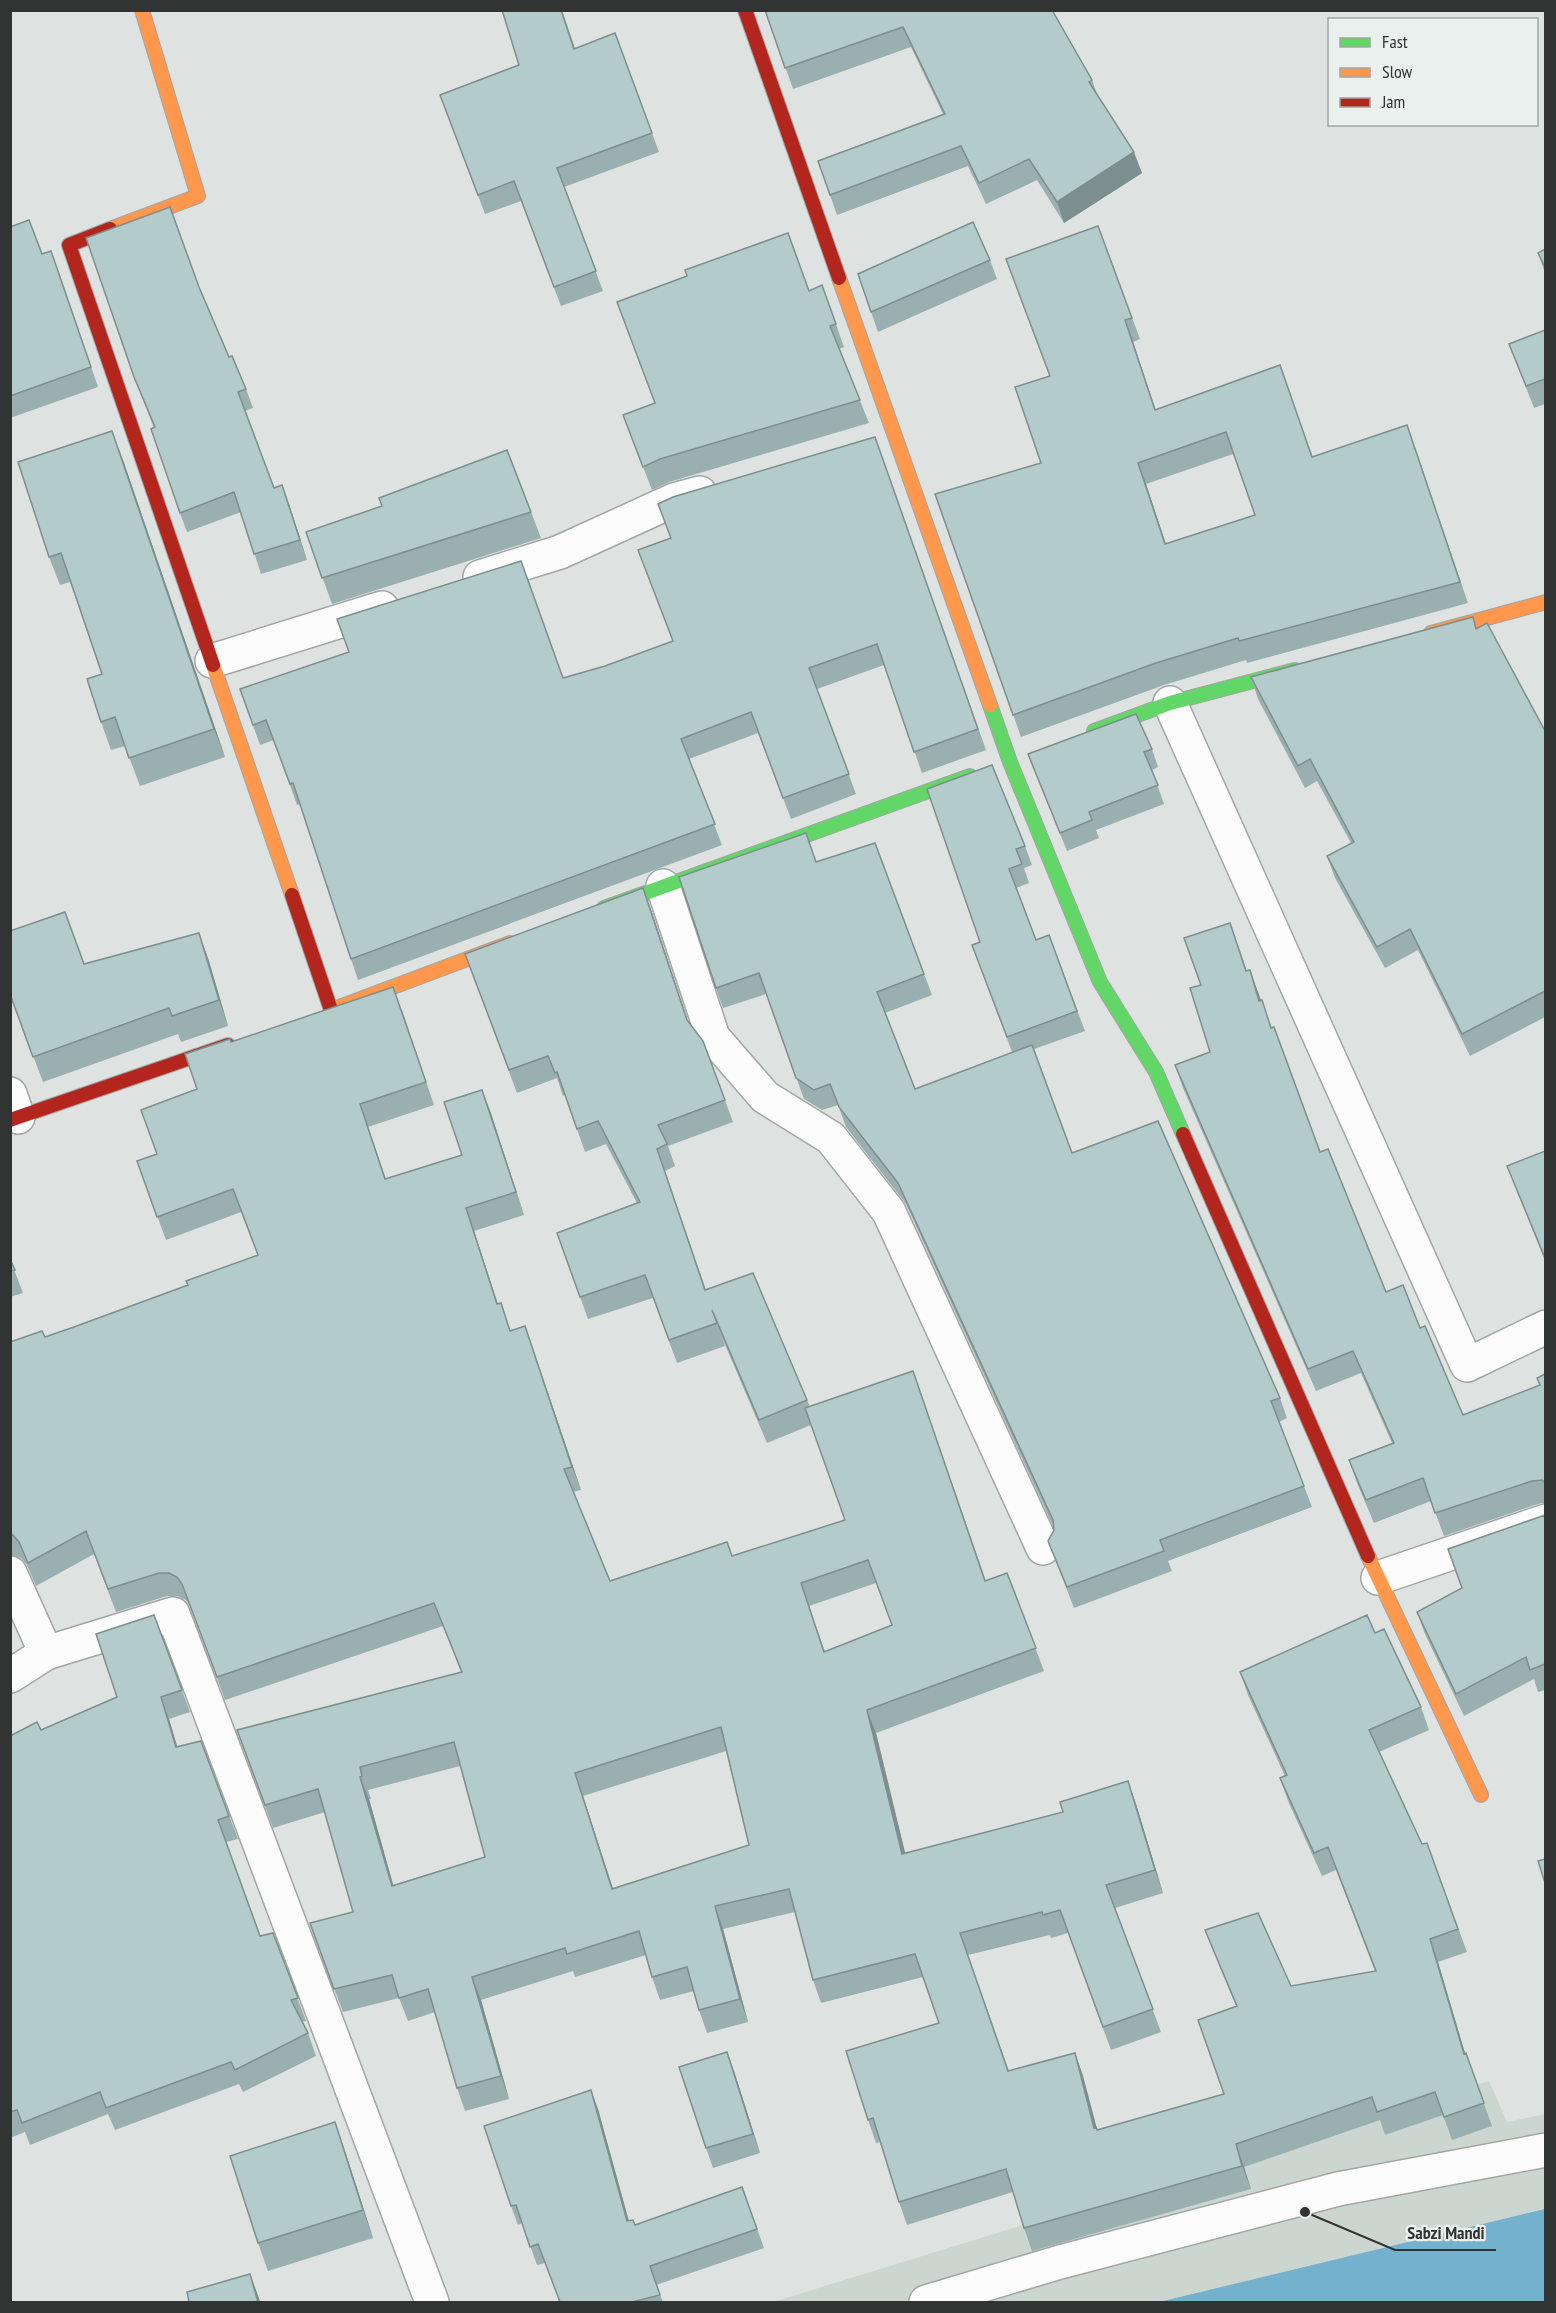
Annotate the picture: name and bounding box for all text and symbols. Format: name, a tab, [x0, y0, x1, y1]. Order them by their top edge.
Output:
legend	[1328, 18, 1538, 126]
text: Fast	[1382, 30, 1408, 53]
text: Slow	[1382, 60, 1413, 83]
text: Jam	[1381, 90, 1405, 113]
callout: Sabzi Mandi	[1395, 2214, 1496, 2250]
text: Sabzi Mandi	[1407, 2221, 1485, 2244]

